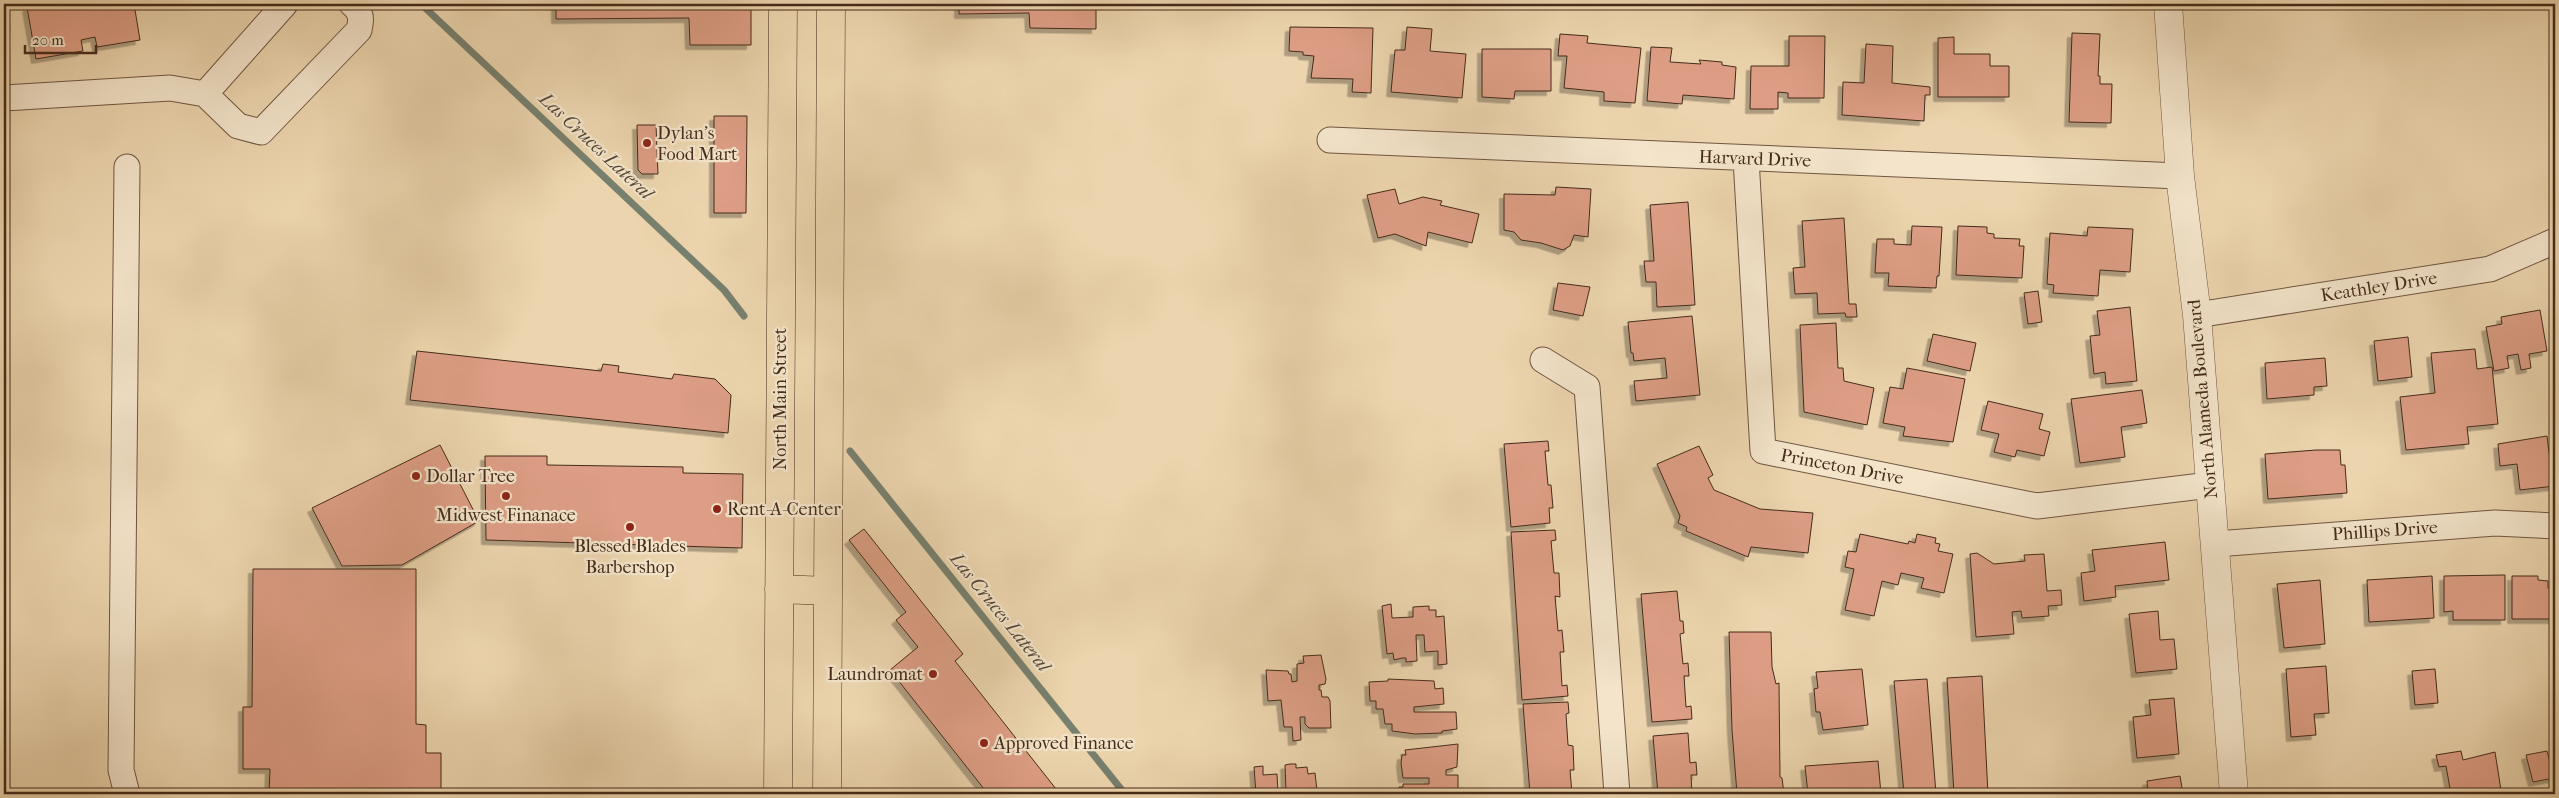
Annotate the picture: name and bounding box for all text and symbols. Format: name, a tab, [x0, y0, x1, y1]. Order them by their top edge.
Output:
scale bar	[25, 22, 96, 54]
text: 20 m	[32, 31, 64, 49]
water label: Las Cruces Lateral	[533, 87, 659, 206]
place label: Dylan's Food Mart	[657, 123, 738, 165]
marker: Dylan's Food Mart	[641, 137, 653, 149]
street label: Harvard Drive	[1698, 147, 1812, 171]
street label: Keathley Drive	[2319, 267, 2439, 307]
street label: North Alameda Boulevard	[2184, 298, 2222, 500]
street label: North Main Street	[770, 327, 791, 470]
street label: Princeton Drive	[1779, 445, 1905, 489]
place label: Dollar Tree	[426, 466, 515, 487]
marker: Dollar Tree	[410, 470, 422, 482]
marker: Midwest Finanace	[500, 490, 512, 502]
place label: Rent-A-Center	[727, 499, 841, 520]
marker: Rent-A-Center	[711, 503, 723, 515]
place label: Midwest Finanace	[436, 505, 576, 526]
street label: Phillips Drive	[2331, 517, 2439, 545]
marker: Blessed Blades Barbershop	[624, 521, 636, 533]
place label: Blessed Blades Barbershop	[574, 536, 686, 578]
water label: Las Cruces Lateral	[944, 547, 1056, 678]
place label: Laundromat	[827, 664, 924, 685]
marker: Laundromat	[927, 668, 939, 680]
place label: Approved Finance	[993, 733, 1134, 754]
marker: Approved Finance	[978, 737, 990, 749]

